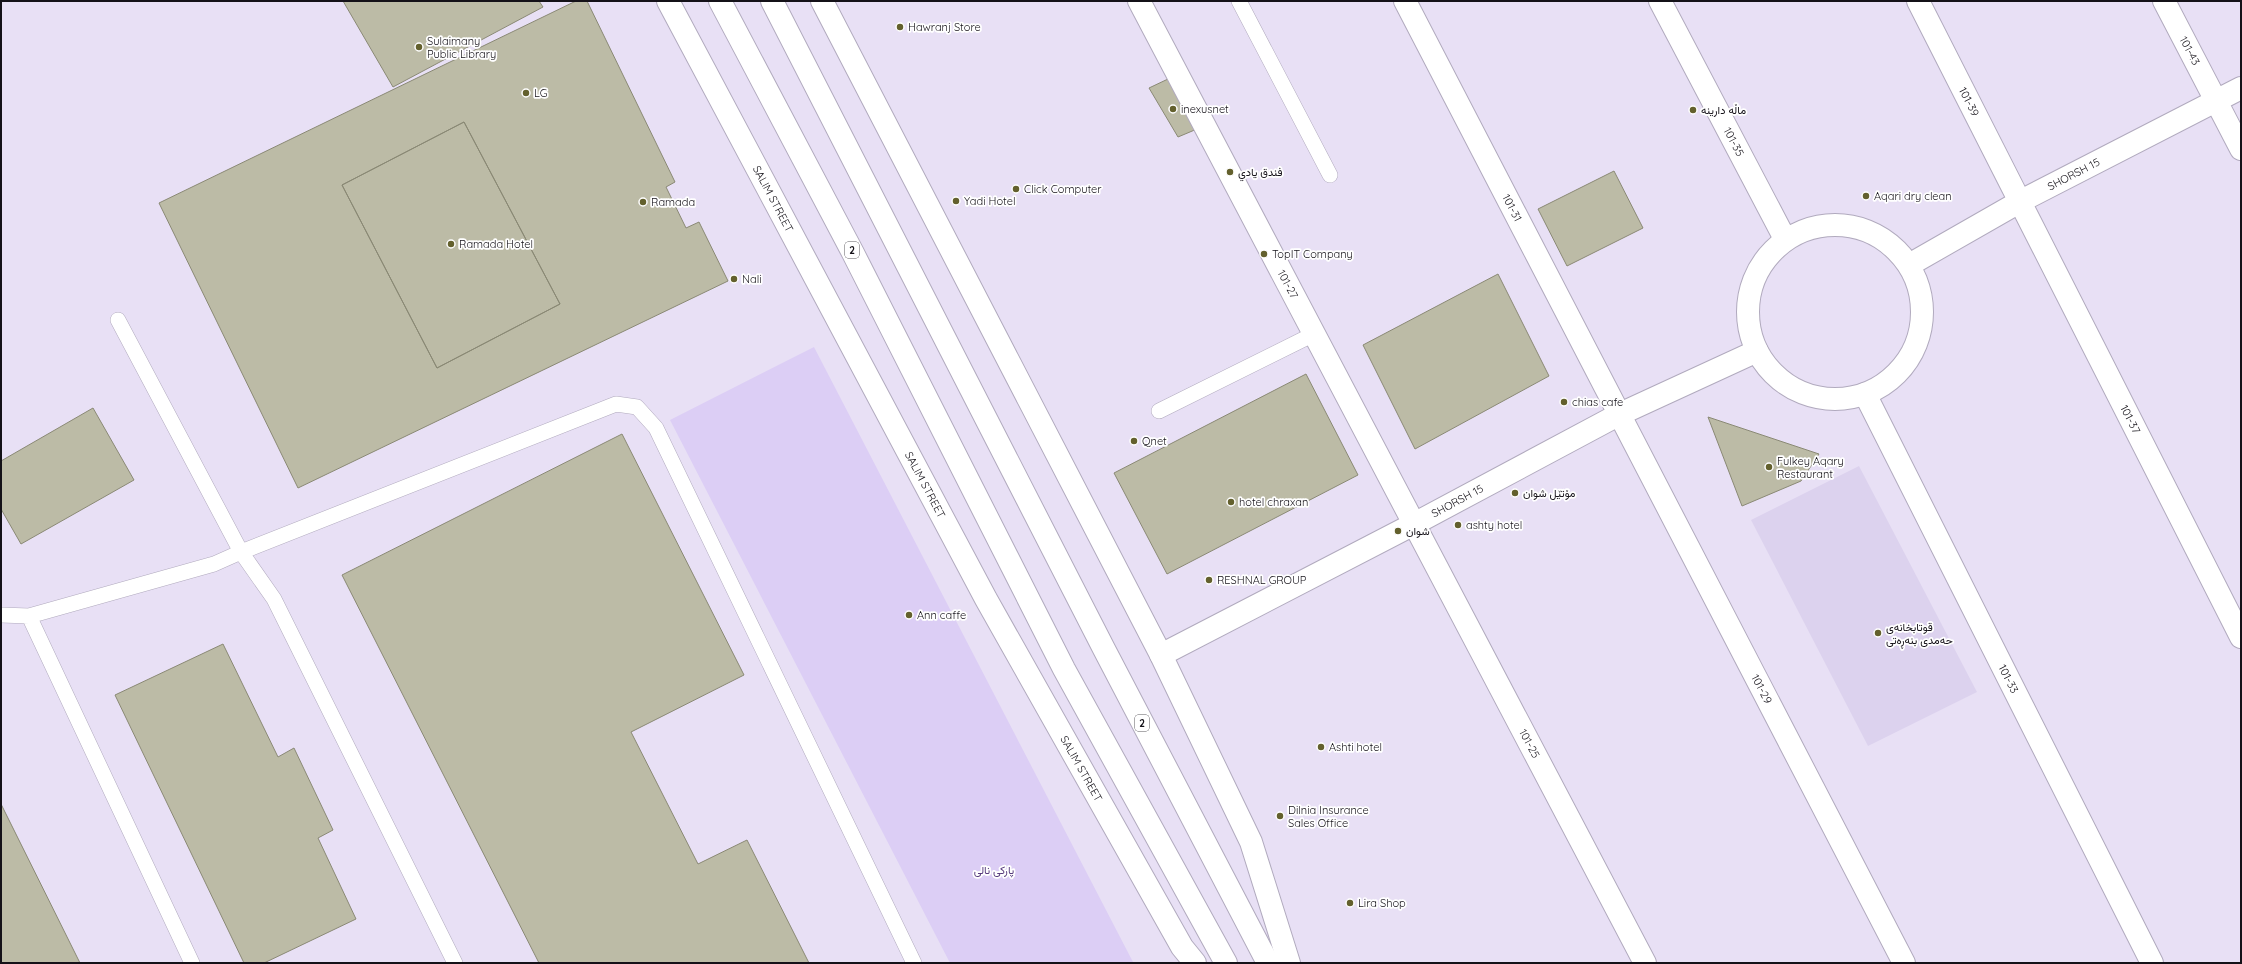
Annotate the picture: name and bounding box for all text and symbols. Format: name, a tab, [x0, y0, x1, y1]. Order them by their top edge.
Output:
place label: Hawranj Store	[908, 20, 981, 34]
marker: Hawranj Store	[895, 22, 905, 32]
place label: Sulaimany Public Library	[427, 34, 496, 61]
street label: 101-43	[2177, 34, 2203, 68]
marker: Sulaimany Public Library	[414, 42, 424, 52]
street label: 101-39	[1956, 85, 1982, 119]
place label: LG	[534, 86, 547, 100]
marker: LG	[521, 88, 531, 98]
place label: inexusnet	[1181, 102, 1229, 116]
place label: ماڵە دارینە	[1701, 103, 1746, 117]
marker: inexusnet	[1168, 104, 1178, 114]
marker: ماڵە دارینە	[1688, 105, 1698, 115]
street label: 101-35	[1721, 125, 1747, 159]
street label: SHORSH 15	[2045, 155, 2102, 193]
street label: SALIM STREET	[750, 163, 797, 235]
place label: فندق يادي	[1238, 165, 1283, 182]
marker: فندق يادي	[1225, 167, 1235, 177]
place label: Click Computer	[1024, 182, 1102, 196]
marker: Click Computer	[1011, 184, 1021, 194]
place label: Aqari dry clean	[1874, 189, 1952, 203]
marker: Aqari dry clean	[1861, 191, 1871, 201]
street label: 101-31	[1499, 192, 1525, 224]
place label: Yadi Hotel	[964, 194, 1015, 208]
place label: Ramada	[651, 195, 695, 209]
marker: Yadi Hotel	[951, 196, 961, 206]
marker: Ramada	[638, 197, 648, 207]
place label: Ramada Hotel	[459, 237, 533, 251]
marker: Ramada Hotel	[446, 239, 456, 249]
road number: 2	[845, 242, 859, 258]
place label: TopIT Company	[1272, 247, 1353, 261]
marker: TopIT Company	[1259, 249, 1269, 259]
street label: 101-27	[1275, 267, 1301, 301]
place label: Nali	[742, 272, 762, 286]
marker: Nali	[729, 274, 739, 284]
place label: chias cafe	[1572, 395, 1623, 409]
marker: chias cafe	[1559, 397, 1569, 407]
street label: 101-37	[2117, 402, 2144, 436]
place label: Qnet	[1142, 434, 1167, 448]
marker: Qnet	[1129, 436, 1139, 446]
street label: SALIM STREET	[902, 449, 949, 521]
place label: Fulkey Aqary Restaurant	[1777, 454, 1844, 481]
marker: Fulkey Aqary Restaurant	[1764, 462, 1774, 472]
street label: SHORSH 15	[1429, 481, 1486, 520]
place label: مۆتێل شوان	[1523, 486, 1576, 500]
marker: مۆتێل شوان	[1510, 488, 1520, 498]
place label: hotel chraxan	[1239, 495, 1308, 509]
marker: hotel chraxan	[1226, 497, 1236, 507]
place label: ashty hotel	[1466, 518, 1522, 532]
marker: ashty hotel	[1453, 520, 1463, 530]
place label: شوان	[1406, 524, 1430, 538]
marker: شوان	[1393, 526, 1403, 536]
place label: RESHNAL GROUP	[1217, 573, 1307, 587]
marker: RESHNAL GROUP	[1204, 575, 1214, 585]
place label: Ann caffe	[917, 608, 966, 622]
marker: Ann caffe	[904, 610, 914, 620]
place label: قوتابخانەی حەمدی بنەڕەتی	[1886, 620, 1953, 649]
marker: قوتابخانەی حەمدی بنەڕەتی	[1873, 628, 1883, 638]
street label: 101-33	[1996, 662, 2022, 696]
street label: 101-29	[1748, 672, 1775, 706]
road number: 2	[1135, 715, 1149, 731]
street label: 101-25	[1516, 727, 1543, 761]
street label: SALIM STREET	[1057, 733, 1106, 804]
place label: Ashti hotel	[1329, 740, 1382, 754]
marker: Ashti hotel	[1316, 742, 1326, 752]
place label: Dilnia Insurance Sales Office	[1288, 803, 1369, 830]
marker: Dilnia Insurance Sales Office	[1275, 811, 1285, 821]
park label: پارکی نالی	[974, 863, 1014, 878]
place label: Lira Shop	[1358, 896, 1406, 910]
marker: Lira Shop	[1345, 898, 1355, 908]

